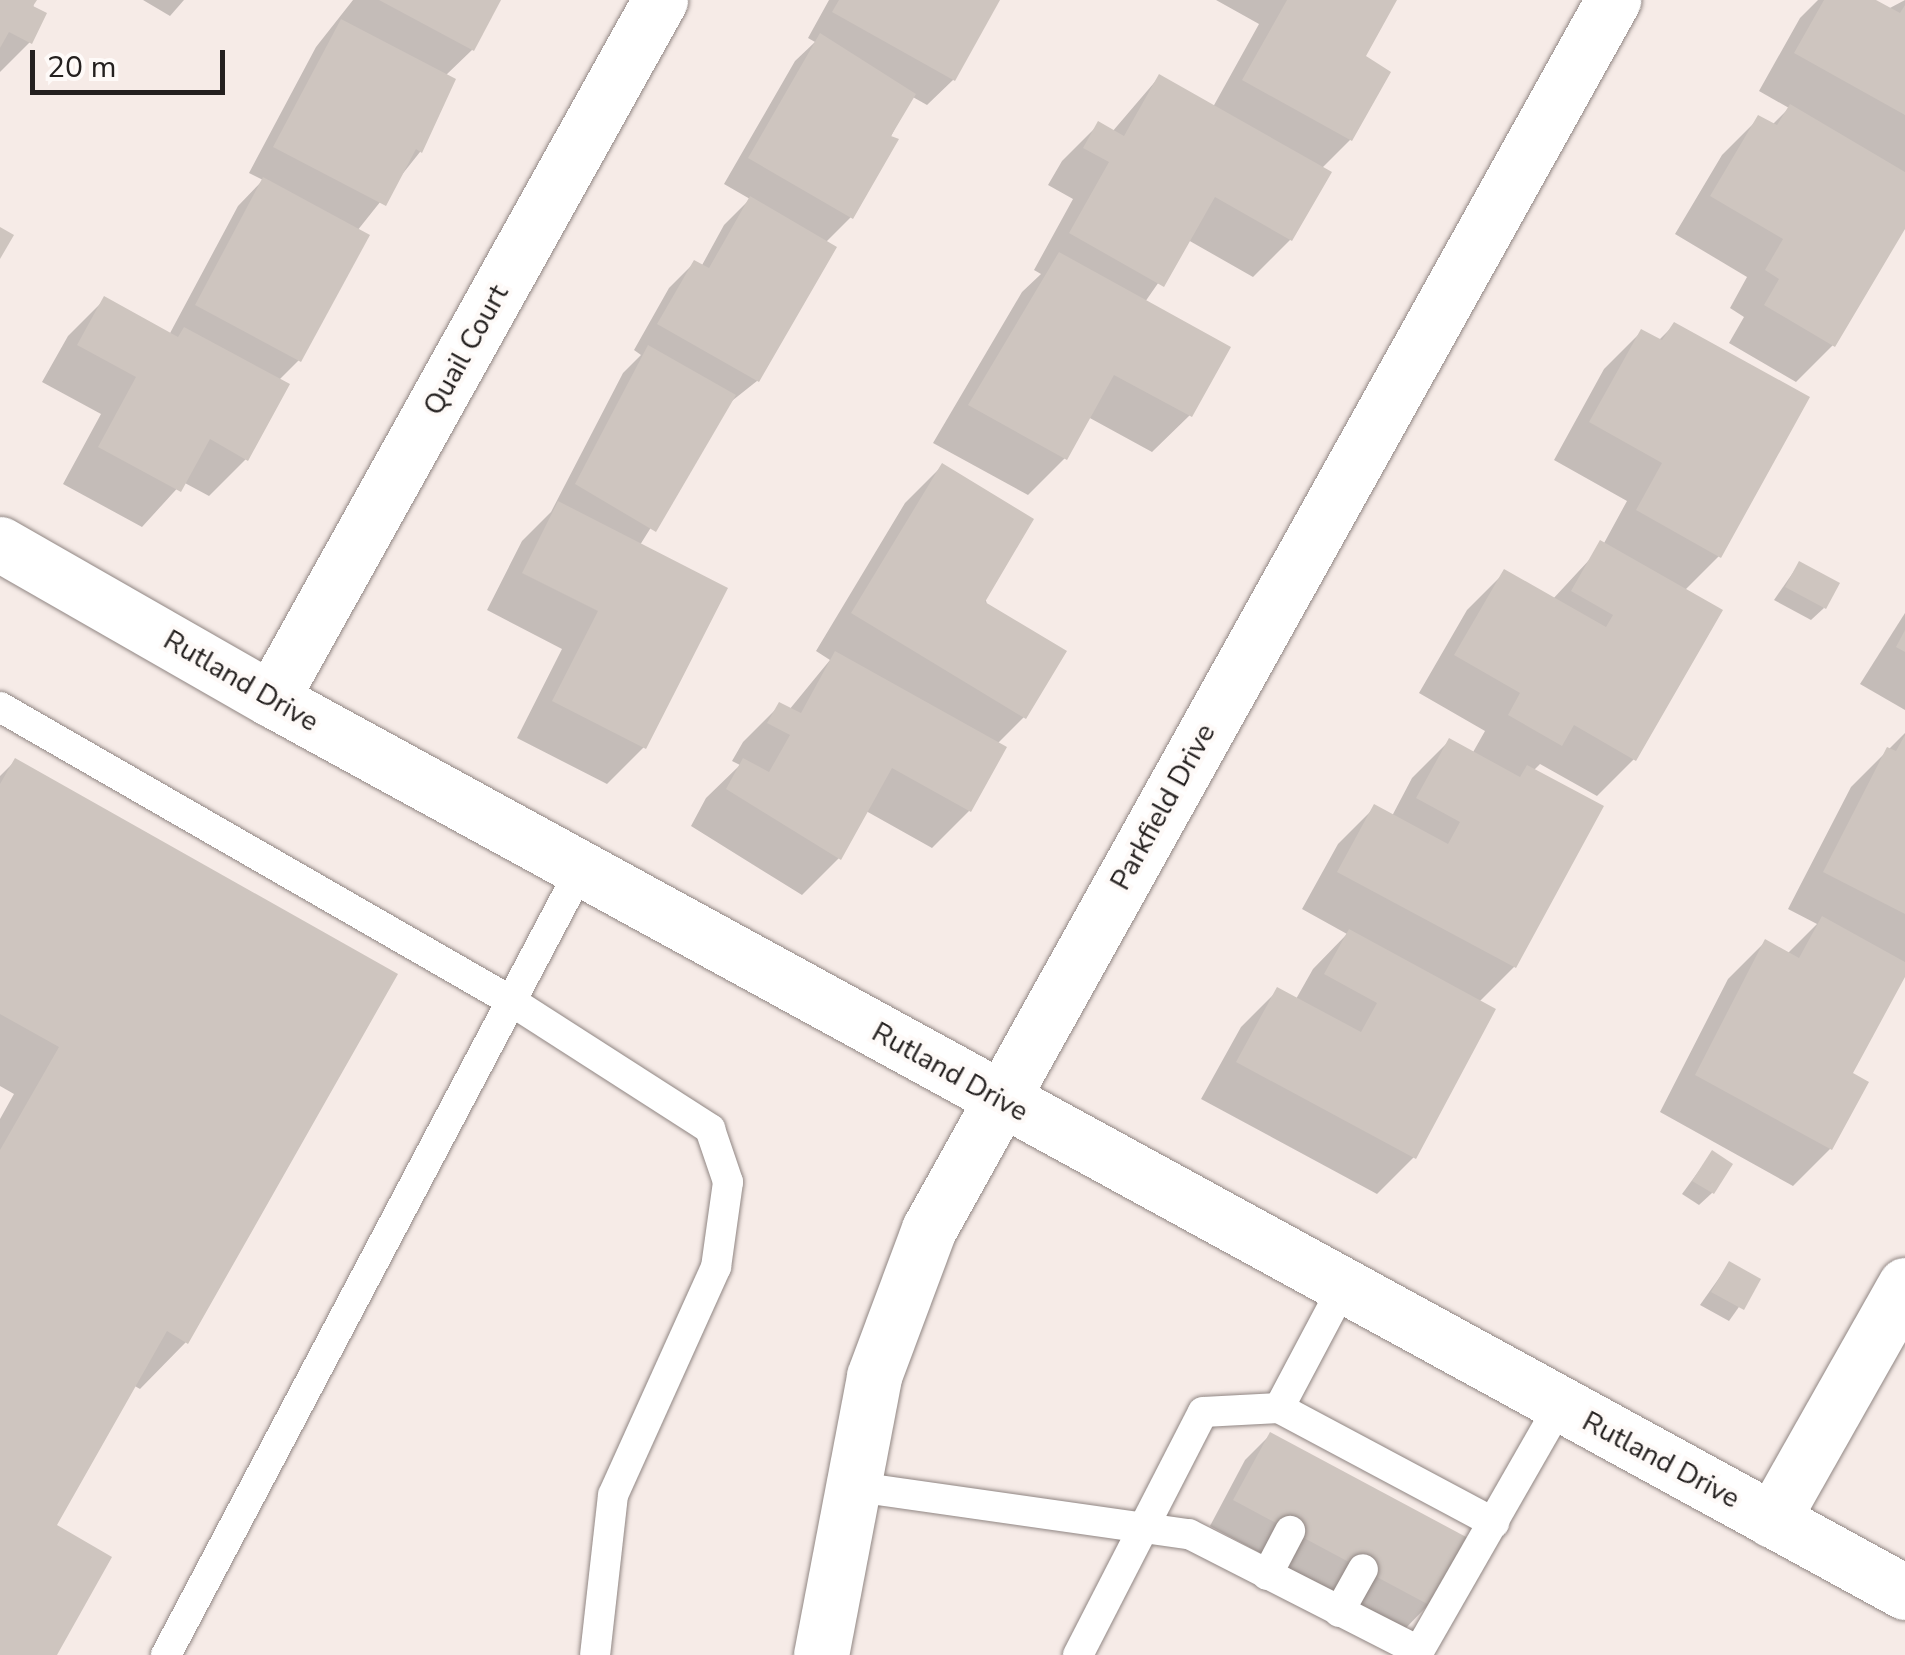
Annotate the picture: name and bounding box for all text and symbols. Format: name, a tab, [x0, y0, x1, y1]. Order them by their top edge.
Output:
scale bar	[35, 30, 230, 92]
text: 20 m	[47, 47, 116, 88]
street label: Quail Court	[416, 279, 516, 421]
street label: Rutland Drive	[158, 623, 324, 739]
street label: Parkfield Drive	[1104, 718, 1222, 896]
street label: Rutland Drive	[866, 1015, 1034, 1129]
street label: Rutland Drive	[1577, 1405, 1745, 1515]

